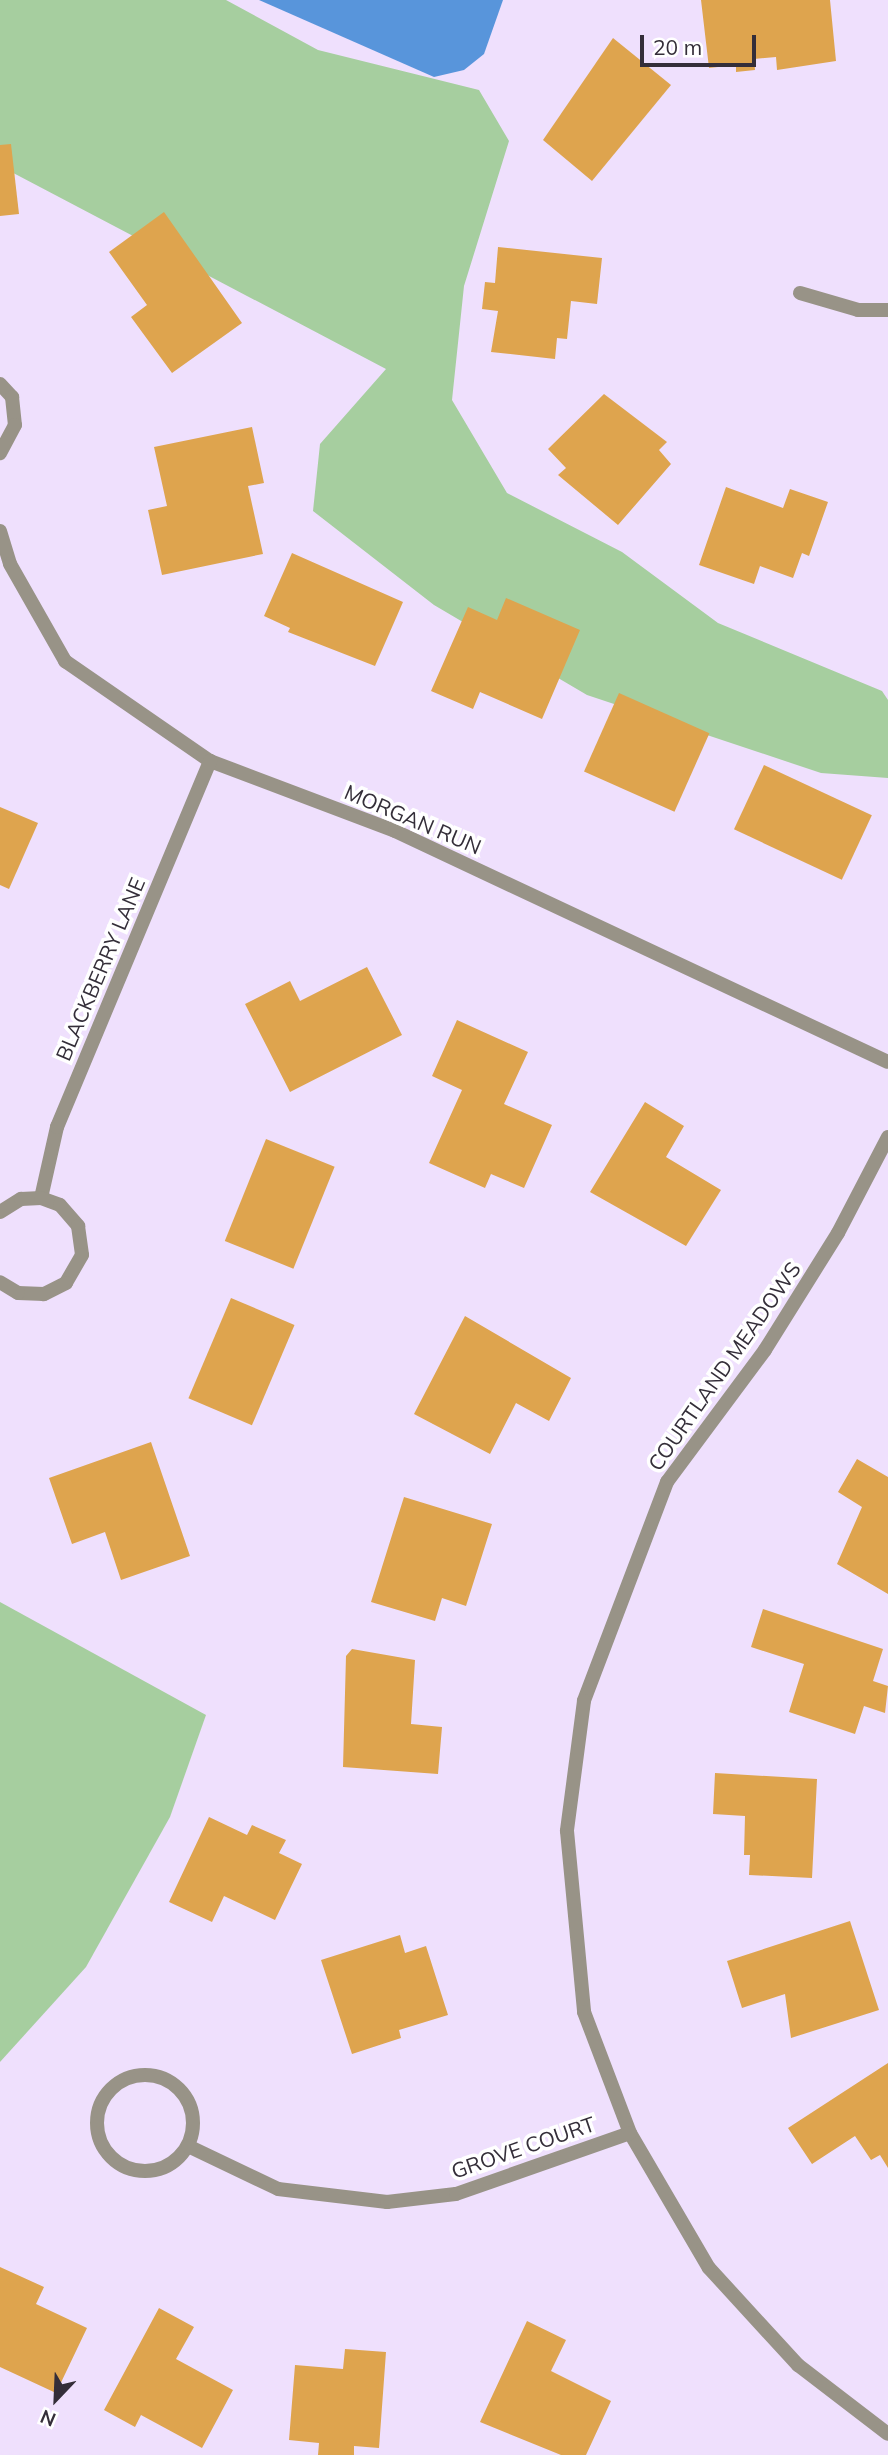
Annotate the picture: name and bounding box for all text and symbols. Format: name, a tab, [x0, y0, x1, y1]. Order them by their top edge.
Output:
scale bar	[643, 21, 758, 65]
text: 20 m	[653, 34, 702, 60]
street label: MORGAN RUN	[341, 779, 485, 859]
street label: BLACKBERRY LANE	[50, 874, 150, 1064]
street label: COURTLAND MEADOWS	[642, 1257, 806, 1475]
street label: GROVE COURT	[448, 2111, 598, 2183]
north arrow	[21, 2364, 91, 2434]
text: N	[37, 2404, 59, 2432]

